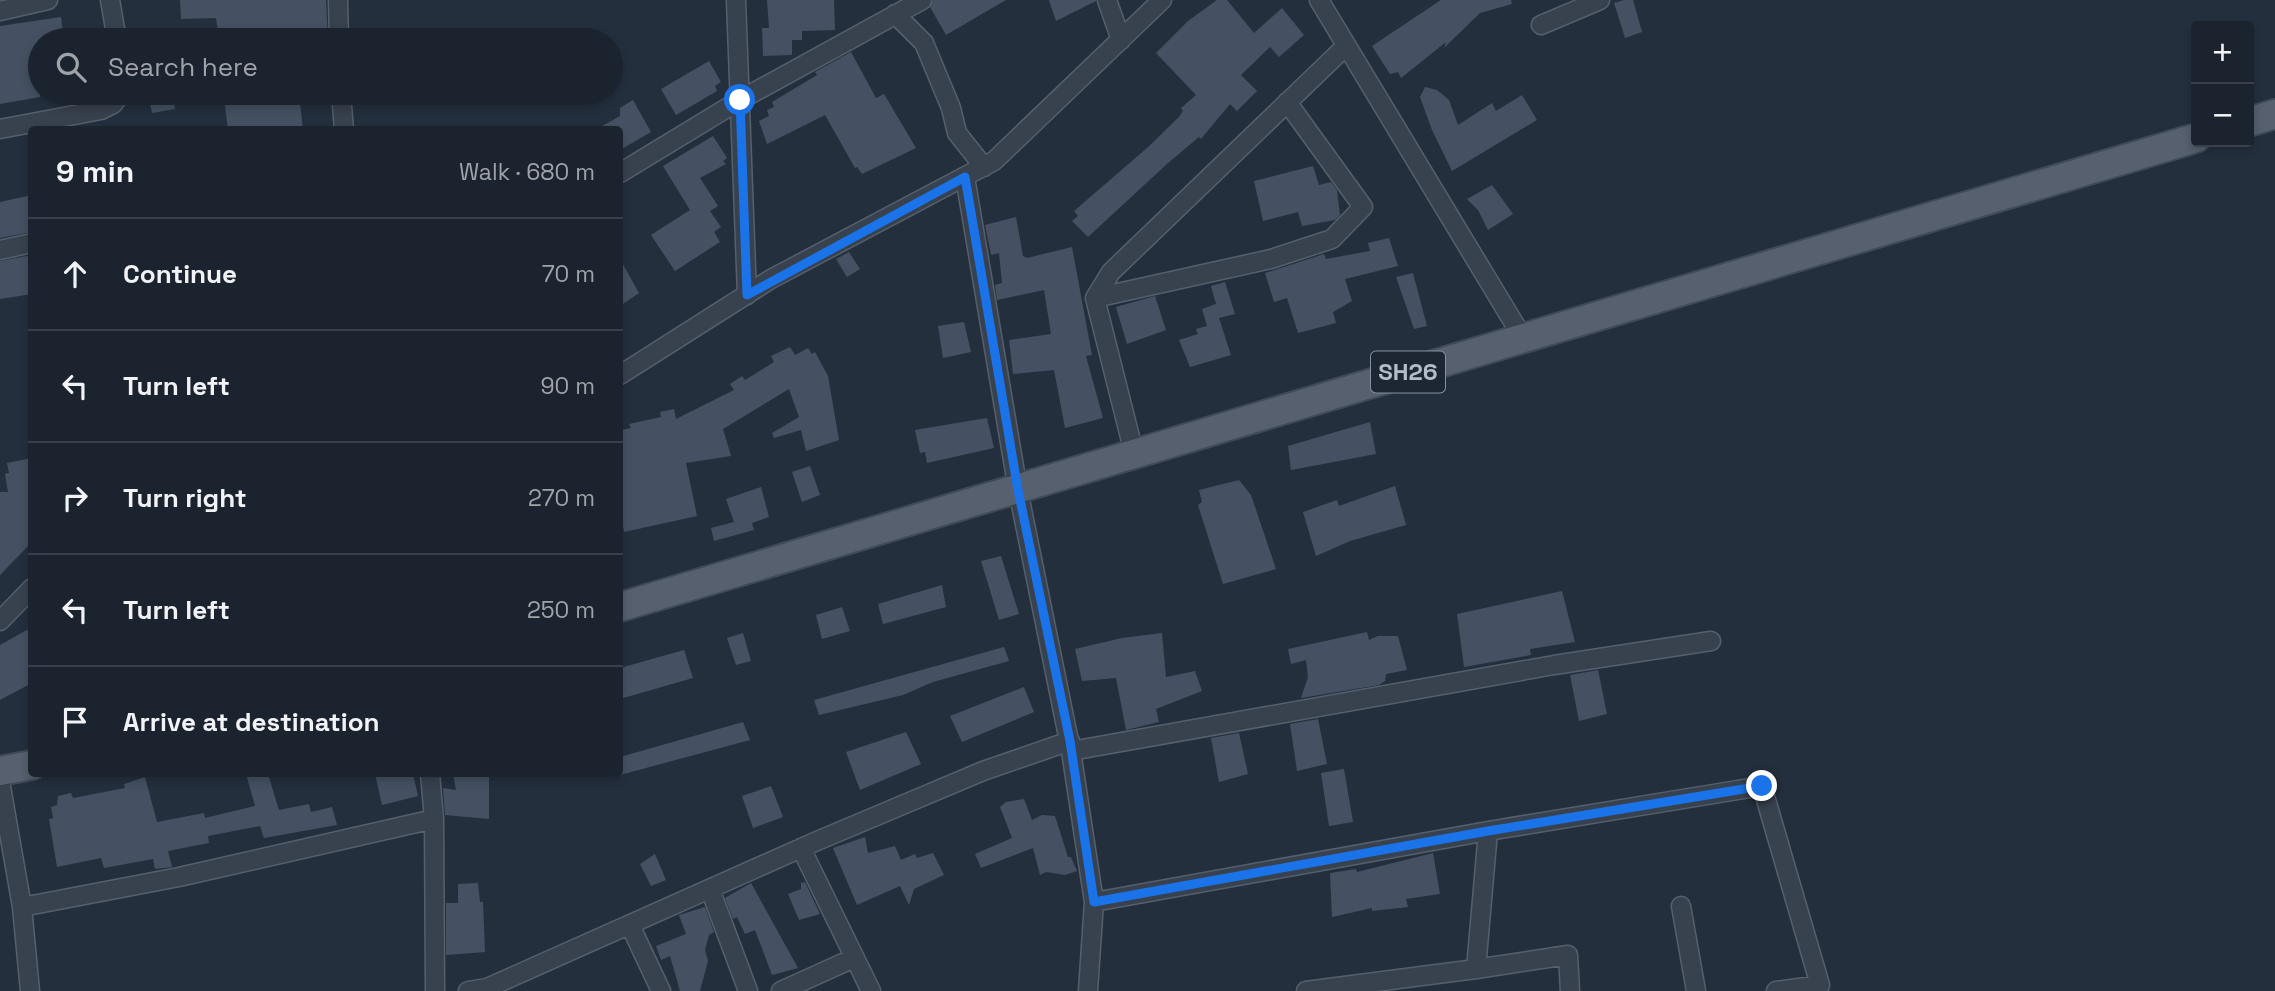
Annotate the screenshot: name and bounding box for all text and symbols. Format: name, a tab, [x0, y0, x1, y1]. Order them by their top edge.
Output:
map controls	[2191, 21, 2254, 147]
button: +	[2191, 21, 2254, 84]
search box	[28, 28, 623, 105]
icon: search	[52, 48, 90, 86]
text: Search here	[108, 50, 258, 84]
route start	[724, 84, 755, 115]
button: −	[2191, 84, 2254, 147]
text: 9 min	[56, 152, 134, 191]
text: Walk · 680 m	[459, 157, 595, 187]
icon: ahead	[56, 255, 94, 293]
text: Continue	[123, 257, 237, 291]
text: 70 m	[542, 259, 595, 289]
road number: SH26	[1371, 352, 1445, 393]
icon: left	[56, 367, 94, 405]
text: Turn left	[123, 369, 230, 403]
text: 90 m	[540, 371, 595, 401]
icon: right	[56, 479, 94, 517]
text: Turn right	[123, 481, 247, 515]
text: 270 m	[528, 483, 595, 513]
icon: left	[56, 591, 94, 629]
text: Turn left	[123, 593, 230, 627]
text: 250 m	[527, 595, 595, 625]
icon: arrive	[56, 703, 94, 741]
text: Arrive at destination	[123, 705, 380, 739]
route end	[1746, 770, 1777, 801]

